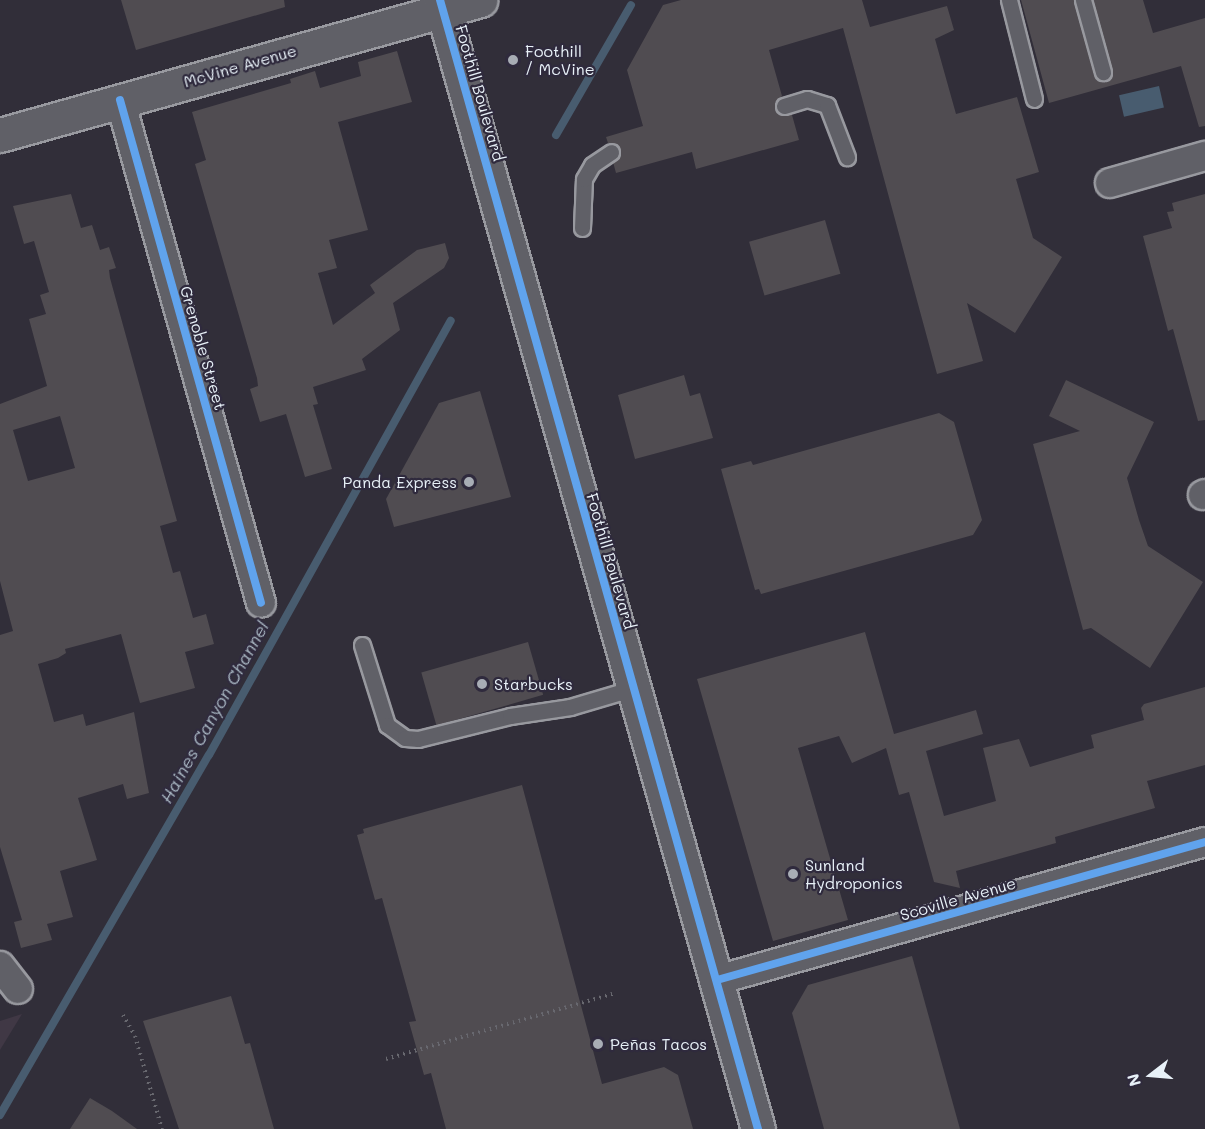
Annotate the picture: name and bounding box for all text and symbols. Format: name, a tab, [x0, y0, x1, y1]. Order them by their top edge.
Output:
street label: Foothill Boulevard	[451, 23, 509, 163]
street label: McVine Avenue	[181, 41, 299, 91]
place label: Foothill / McVine	[525, 41, 595, 79]
marker: Foothill / McVine	[506, 53, 520, 67]
street label: Grenoble Street	[176, 284, 230, 412]
place label: Panda Express	[342, 472, 457, 492]
marker: Panda Express	[462, 475, 476, 489]
street label: Foothill Boulevard	[582, 491, 640, 631]
water label: Haines Canyon Channel	[155, 617, 273, 807]
place label: Starbucks	[494, 674, 573, 694]
marker: Starbucks	[475, 677, 489, 691]
place label: Sunland Hydroponics	[805, 855, 903, 893]
marker: Sunland Hydroponics	[786, 867, 800, 881]
street label: Scoville Avenue	[898, 873, 1018, 925]
place label: Peñas Tacos	[610, 1034, 707, 1054]
marker: Peñas Tacos	[591, 1037, 605, 1051]
north arrow	[1121, 1045, 1181, 1105]
text: N	[1121, 1071, 1145, 1089]

